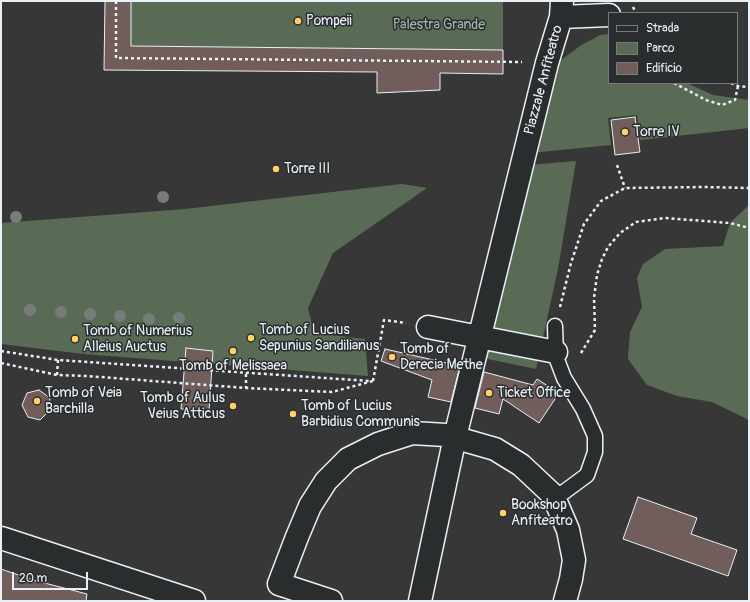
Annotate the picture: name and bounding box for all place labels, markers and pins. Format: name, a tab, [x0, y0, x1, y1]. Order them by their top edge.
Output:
place label: Pompeii	[306, 13, 352, 29]
marker: Pompeii	[293, 16, 303, 26]
place label: Torre IV	[633, 124, 680, 140]
marker: Torre IV	[620, 127, 630, 137]
place label: Torre III	[284, 161, 330, 177]
marker: Torre III	[271, 164, 281, 174]
place label: Tomb of Lucius Sepunius Sandilianus	[259, 322, 379, 354]
place label: Tomb of Numerius Alleius Auctus	[83, 323, 192, 356]
marker: Tomb of Lucius Sepunius Sandilianus	[246, 333, 256, 343]
marker: Tomb of Numerius Alleius Auctus	[70, 334, 80, 344]
place label: Tomb of Derecia Methe	[400, 341, 483, 374]
marker: Tomb of Melissaea	[228, 346, 238, 356]
marker: Tomb of Derecia Methe	[387, 352, 397, 362]
place label: Tomb of Melissaea	[179, 358, 287, 374]
place label: Tomb of Veia Barchilla	[45, 385, 122, 418]
place label: Ticket Office	[497, 385, 570, 401]
marker: Ticket Office	[484, 388, 494, 398]
place label: Tomb of Aulus Veius Atticus	[140, 390, 225, 422]
marker: Tomb of Veia Barchilla	[32, 396, 42, 406]
place label: Tomb of Lucius Barbidius Communis	[301, 398, 420, 430]
marker: Tomb of Aulus Veius Atticus	[228, 401, 238, 411]
marker: Tomb of Lucius Barbidius Communis	[288, 409, 298, 419]
place label: Bookshop Anfiteatro	[511, 497, 573, 530]
marker: Bookshop Anfiteatro	[498, 508, 508, 518]

